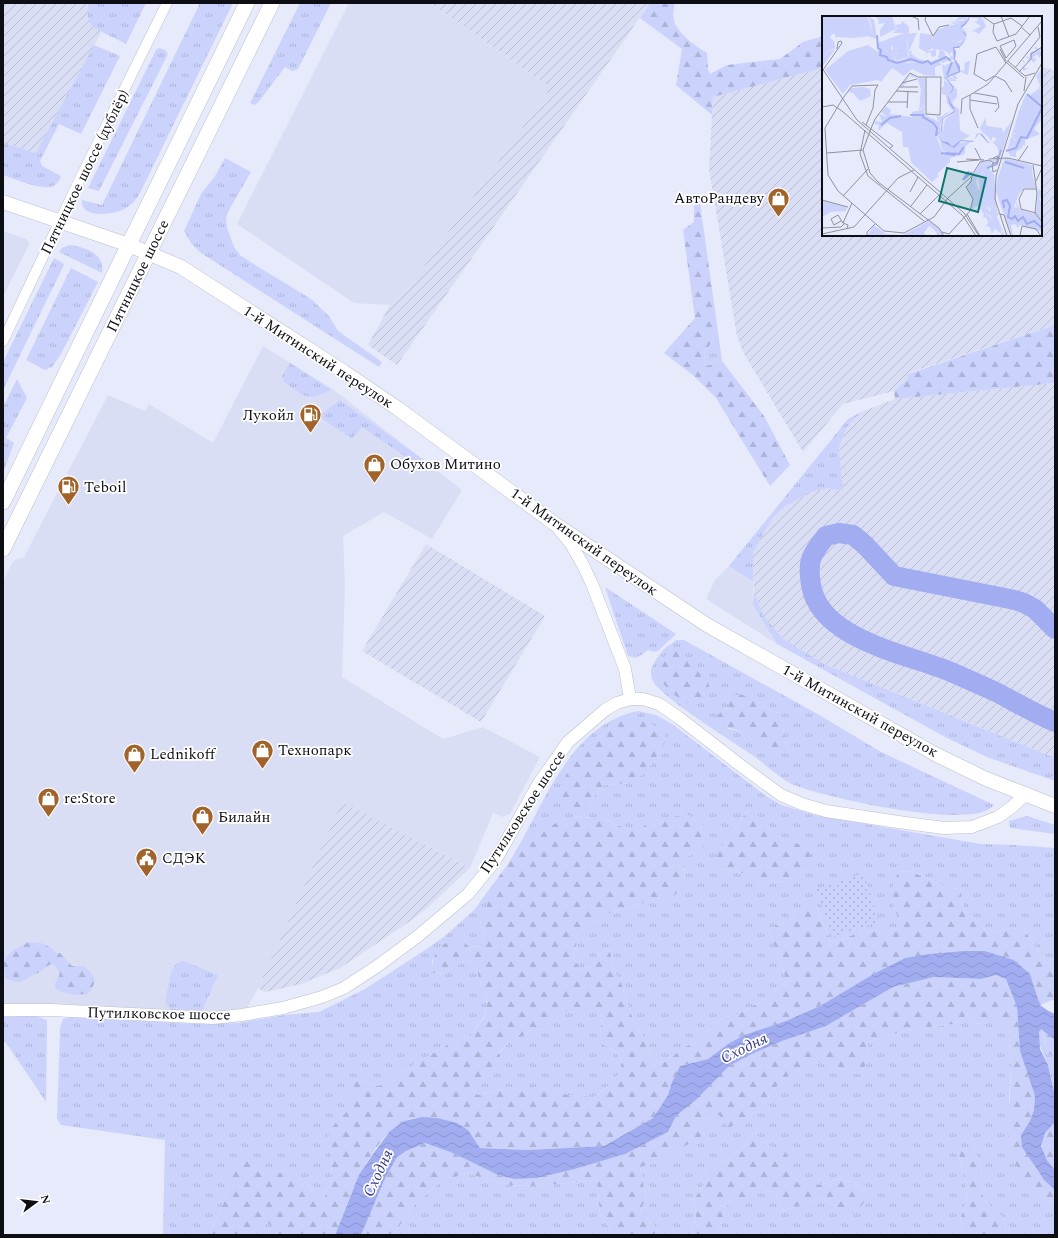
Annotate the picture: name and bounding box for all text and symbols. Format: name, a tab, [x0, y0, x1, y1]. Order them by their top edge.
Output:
inset map	[822, 16, 1042, 236]
street label: Пятницкое шоссе (дублёр)	[35, 86, 135, 258]
shop icon: АвтоРандеву	[766, 185, 792, 218]
place label: АвтоРандеву	[674, 187, 765, 210]
street label: Пятницкое шоссе	[101, 216, 175, 336]
street label: 1-й Митинский переулок	[238, 300, 398, 414]
fuel station icon: Лукойл	[297, 402, 323, 435]
place label: Лукойл	[243, 404, 294, 427]
shop icon: Обухов Митино	[361, 451, 387, 484]
place label: Обухов Митино	[390, 453, 501, 476]
fuel station icon: Teboil	[56, 474, 82, 507]
place label: Teboil	[84, 476, 126, 499]
street label: 1-й Митинский переулок	[506, 482, 662, 602]
street label: 1-й Митинский переулок	[778, 658, 942, 764]
shop icon: Технопарк	[250, 737, 276, 770]
place label: Технопарк	[278, 739, 352, 762]
shop icon: Lednikoff	[121, 741, 147, 774]
place label: Lednikoff	[150, 743, 217, 766]
street label: Путилковское шоссе	[474, 746, 572, 878]
shop icon: re:Store	[35, 785, 61, 818]
place label: re:Store	[64, 787, 116, 810]
shop icon: Билайн	[189, 804, 215, 837]
place label: Билайн	[218, 806, 270, 829]
public building icon: СДЭК	[134, 845, 160, 878]
place label: СДЭК	[162, 847, 206, 870]
street label: Путилковское шоссе	[87, 1001, 231, 1027]
water label: Сходня	[716, 1026, 772, 1070]
water label: Сходня	[357, 1145, 400, 1201]
north arrow	[16, 1182, 56, 1222]
text: N	[36, 1193, 55, 1206]

